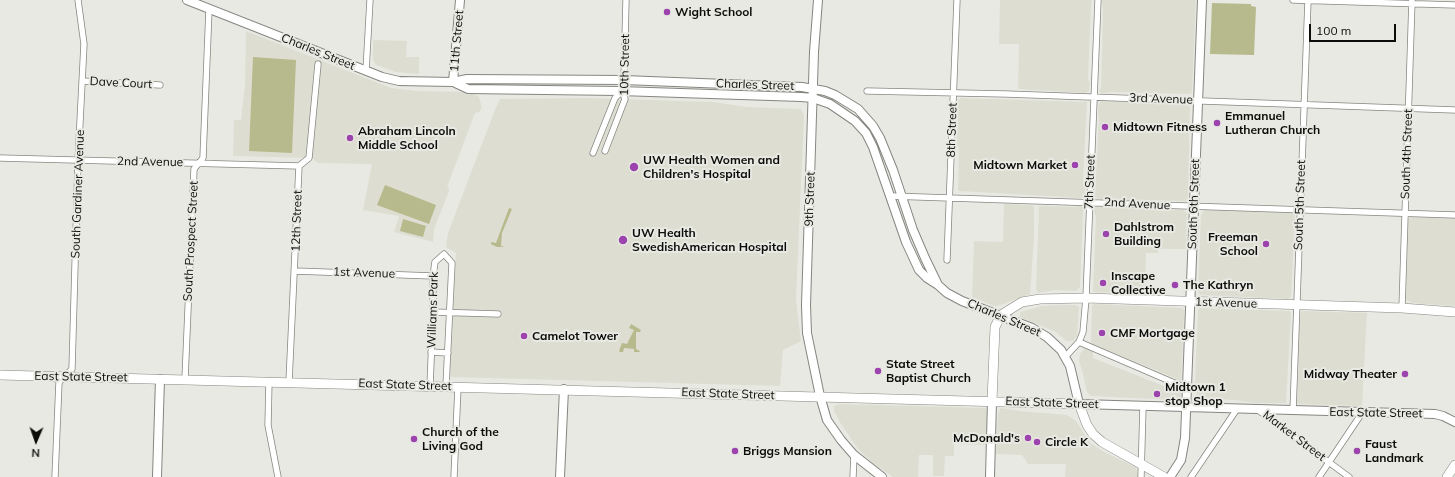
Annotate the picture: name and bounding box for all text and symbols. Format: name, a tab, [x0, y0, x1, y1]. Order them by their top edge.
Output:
place label: Wight School	[675, 5, 752, 19]
marker: Wight School	[662, 7, 672, 17]
street label: 11th Street	[447, 10, 467, 72]
scale bar	[1311, 16, 1398, 42]
text: 100 m	[1316, 23, 1351, 38]
street label: Charles Street	[279, 31, 357, 73]
street label: 10th Street	[617, 34, 633, 96]
street label: Dave Court	[89, 74, 153, 92]
street label: Charles Street	[716, 76, 794, 94]
street label: 3rd Avenue	[1129, 91, 1193, 107]
street label: 8th Street	[944, 102, 960, 158]
place label: Emmanuel Lutheran Church	[1225, 109, 1320, 137]
street label: South 4th Street	[1398, 109, 1416, 199]
marker: Emmanuel Lutheran Church	[1212, 118, 1222, 128]
place label: Midtown Fitness	[1113, 120, 1207, 134]
marker: Midtown Fitness	[1100, 122, 1110, 132]
place label: Abraham Lincoln Middle School	[358, 124, 456, 152]
street label: South Gardiner Avenue	[69, 129, 87, 259]
marker: Abraham Lincoln Middle School	[345, 133, 355, 143]
place label: UW Health Women and Children's Hospital	[643, 153, 780, 181]
street label: 2nd Avenue	[117, 154, 183, 170]
street label: 7th Street	[1082, 154, 1098, 210]
place label: Midtown Market	[973, 158, 1067, 172]
street label: South 6th Street	[1185, 159, 1203, 249]
marker: Midtown Market	[1070, 160, 1080, 170]
street label: South 5th Street	[1291, 160, 1309, 250]
marker: UW Health Women and Children's Hospital	[628, 161, 640, 173]
street label: 9th Street	[802, 171, 818, 227]
street label: South Prospect Street	[181, 180, 201, 302]
street label: 12th Street	[289, 190, 305, 252]
street label: 2nd Avenue	[1103, 195, 1171, 213]
place label: Dahlstrom Building	[1114, 220, 1174, 248]
place label: UW Health SwedishAmerican Hospital	[632, 226, 787, 254]
marker: Dahlstrom Building	[1101, 229, 1111, 239]
place label: Freeman School	[1208, 230, 1258, 258]
marker: UW Health SwedishAmerican Hospital	[617, 234, 629, 246]
marker: Freeman School	[1261, 239, 1271, 249]
street label: 1st Avenue	[333, 265, 395, 281]
place label: Inscape Collective	[1111, 269, 1165, 297]
street label: Williams Park	[424, 271, 442, 349]
marker: Inscape Collective	[1098, 278, 1108, 288]
place label: The Kathryn	[1183, 278, 1254, 292]
marker: The Kathryn	[1170, 280, 1180, 290]
street label: 1st Avenue	[1195, 295, 1257, 311]
street label: Charles Street	[965, 296, 1043, 340]
place label: CMF Mortgage	[1110, 326, 1195, 340]
marker: CMF Mortgage	[1097, 328, 1107, 338]
place label: Camelot Tower	[532, 329, 618, 343]
marker: Camelot Tower	[519, 331, 529, 341]
place label: State Street Baptist Church	[886, 357, 971, 385]
marker: State Street Baptist Church	[873, 366, 883, 376]
place label: Midway Theater	[1304, 367, 1397, 381]
street label: East State Street	[34, 369, 128, 385]
marker: Midway Theater	[1400, 369, 1410, 379]
street label: East State Street	[358, 376, 452, 394]
place label: Midtown 1 stop Shop	[1165, 380, 1226, 408]
street label: East State Street	[681, 385, 775, 403]
marker: Midtown 1 stop Shop	[1152, 389, 1162, 399]
street label: East State Street	[1005, 394, 1099, 412]
street label: East State Street	[1329, 405, 1423, 421]
street label: Market Street	[1260, 408, 1328, 464]
north arrow	[16, 421, 56, 461]
place label: Church of the Living God	[422, 425, 499, 453]
place label: McDonald's	[953, 431, 1020, 445]
marker: McDonald's	[1023, 433, 1033, 443]
marker: Church of the Living God	[409, 434, 419, 444]
place label: Circle K	[1045, 435, 1088, 449]
marker: Circle K	[1032, 437, 1042, 447]
place label: Faust Landmark	[1365, 437, 1423, 465]
place label: Briggs Mansion	[743, 444, 832, 458]
text: N	[31, 446, 40, 460]
marker: Briggs Mansion	[730, 446, 740, 456]
marker: Faust Landmark	[1352, 446, 1362, 456]

